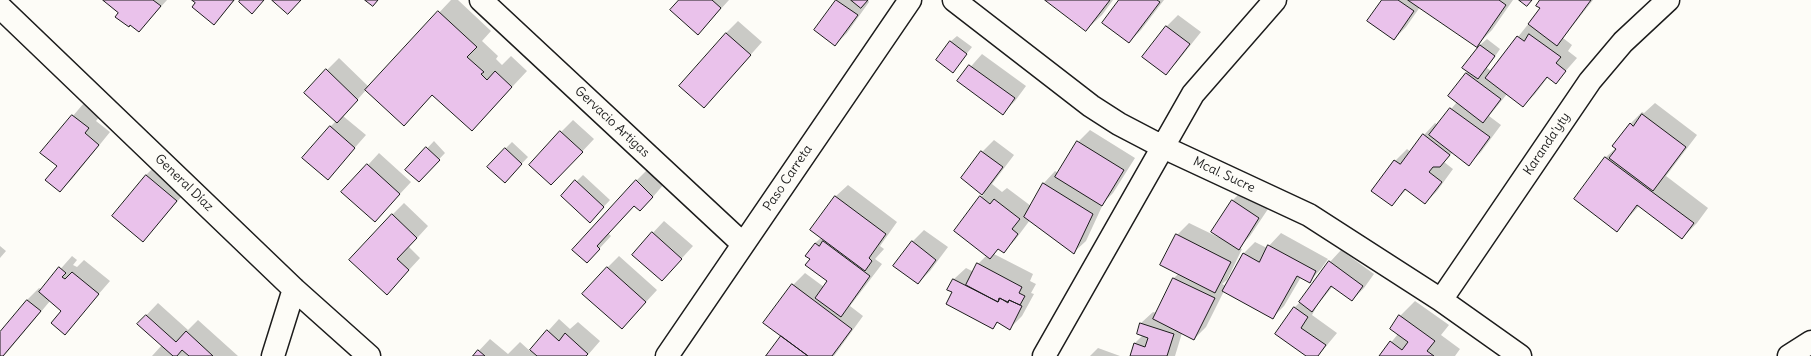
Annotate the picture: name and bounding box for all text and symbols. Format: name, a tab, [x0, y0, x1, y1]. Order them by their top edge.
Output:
street label: Gervacio Artigas	[571, 83, 653, 161]
street label: Karanda'yty	[1520, 110, 1574, 178]
street label: Paso Carreta	[760, 142, 816, 214]
street label: General Díaz	[152, 151, 216, 215]
street label: Mcal. Sucre	[1191, 154, 1257, 196]

